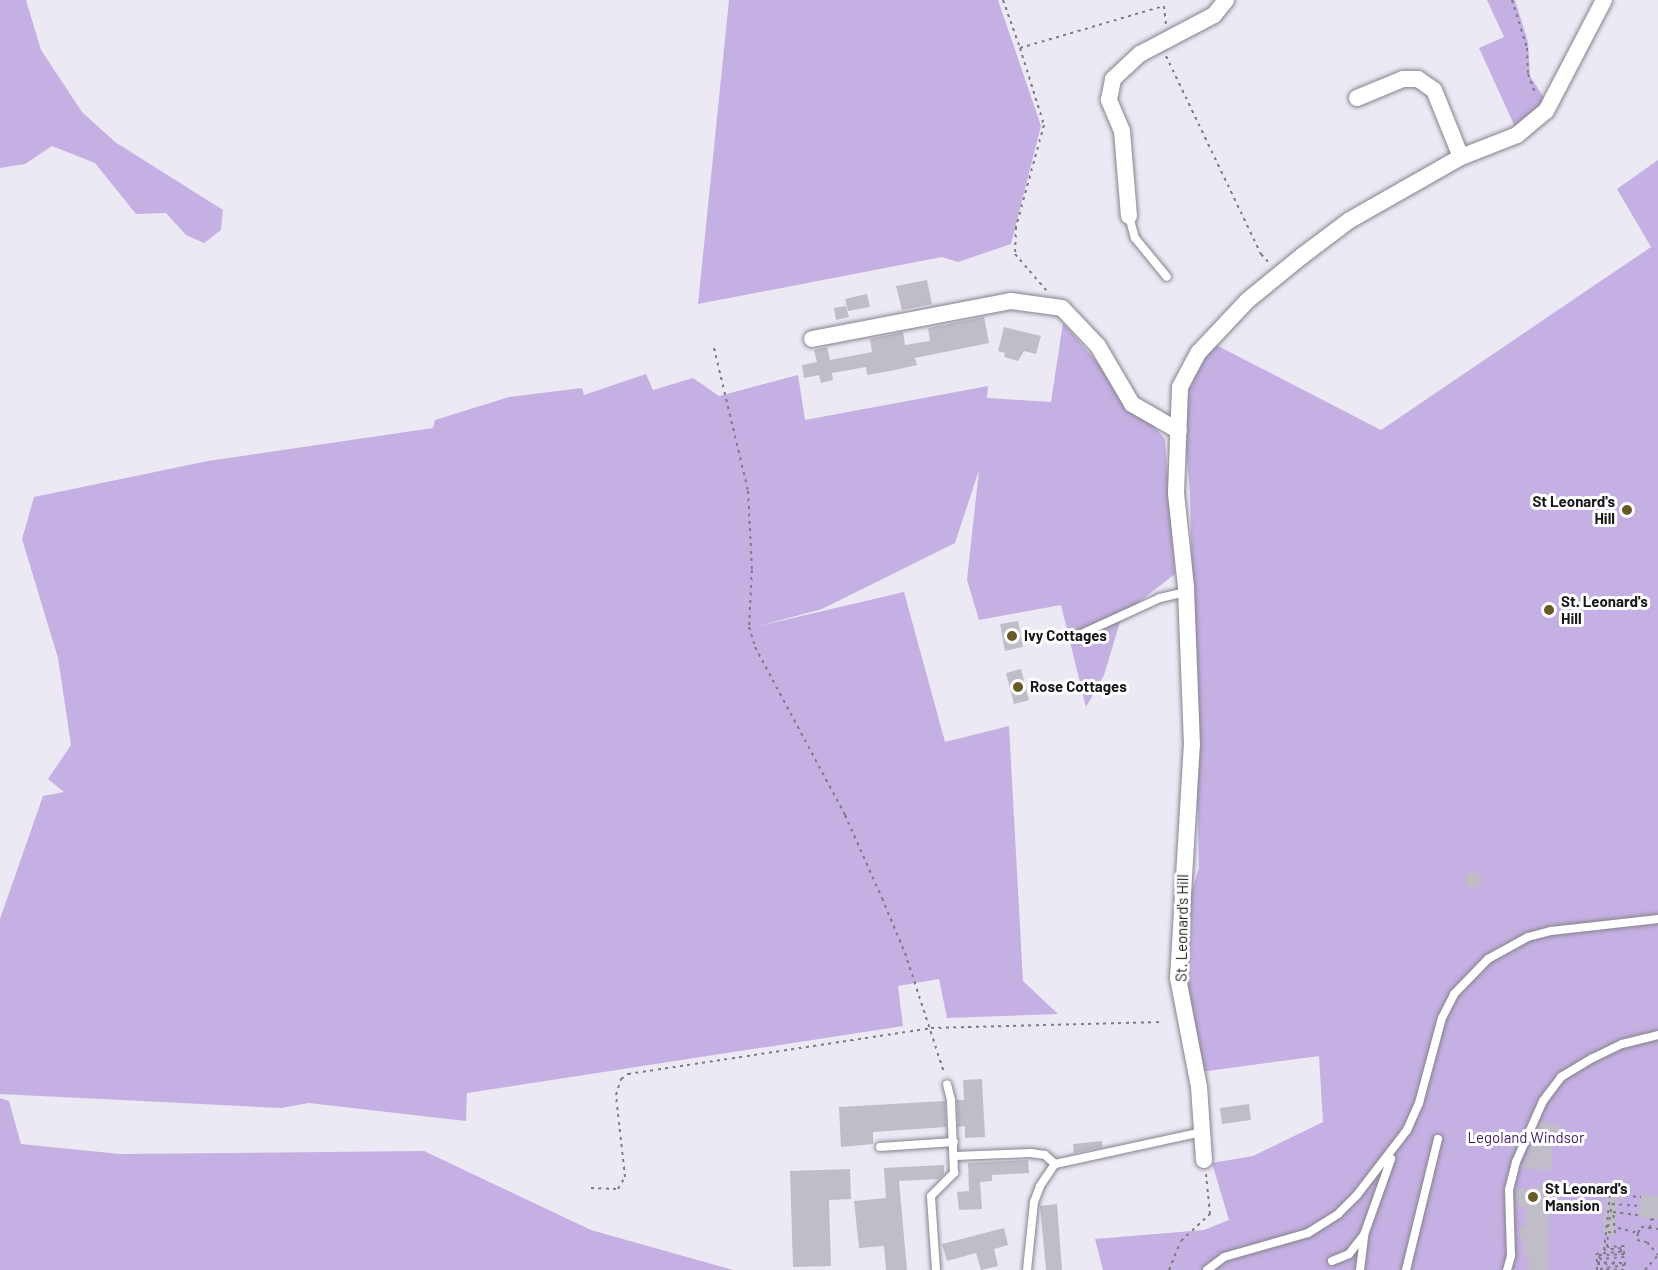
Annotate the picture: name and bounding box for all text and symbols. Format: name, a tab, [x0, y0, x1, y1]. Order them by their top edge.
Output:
place label: St Leonard's Hill	[1532, 492, 1615, 527]
marker: St Leonard's Hill	[1620, 503, 1634, 517]
place label: St. Leonard's Hill	[1561, 592, 1648, 627]
marker: St. Leonard's Hill	[1542, 603, 1556, 617]
place label: Ivy Cottages	[1024, 627, 1107, 645]
marker: Ivy Cottages	[1005, 629, 1019, 643]
place label: Rose Cottages	[1030, 678, 1127, 696]
marker: Rose Cottages	[1011, 680, 1025, 694]
street label: St. Leonard's Hill	[1172, 874, 1192, 982]
park label: Legoland Windsor	[1467, 1129, 1585, 1147]
place label: St Leonard's Mansion	[1545, 1179, 1628, 1214]
marker: St Leonard's Mansion	[1526, 1190, 1540, 1204]

